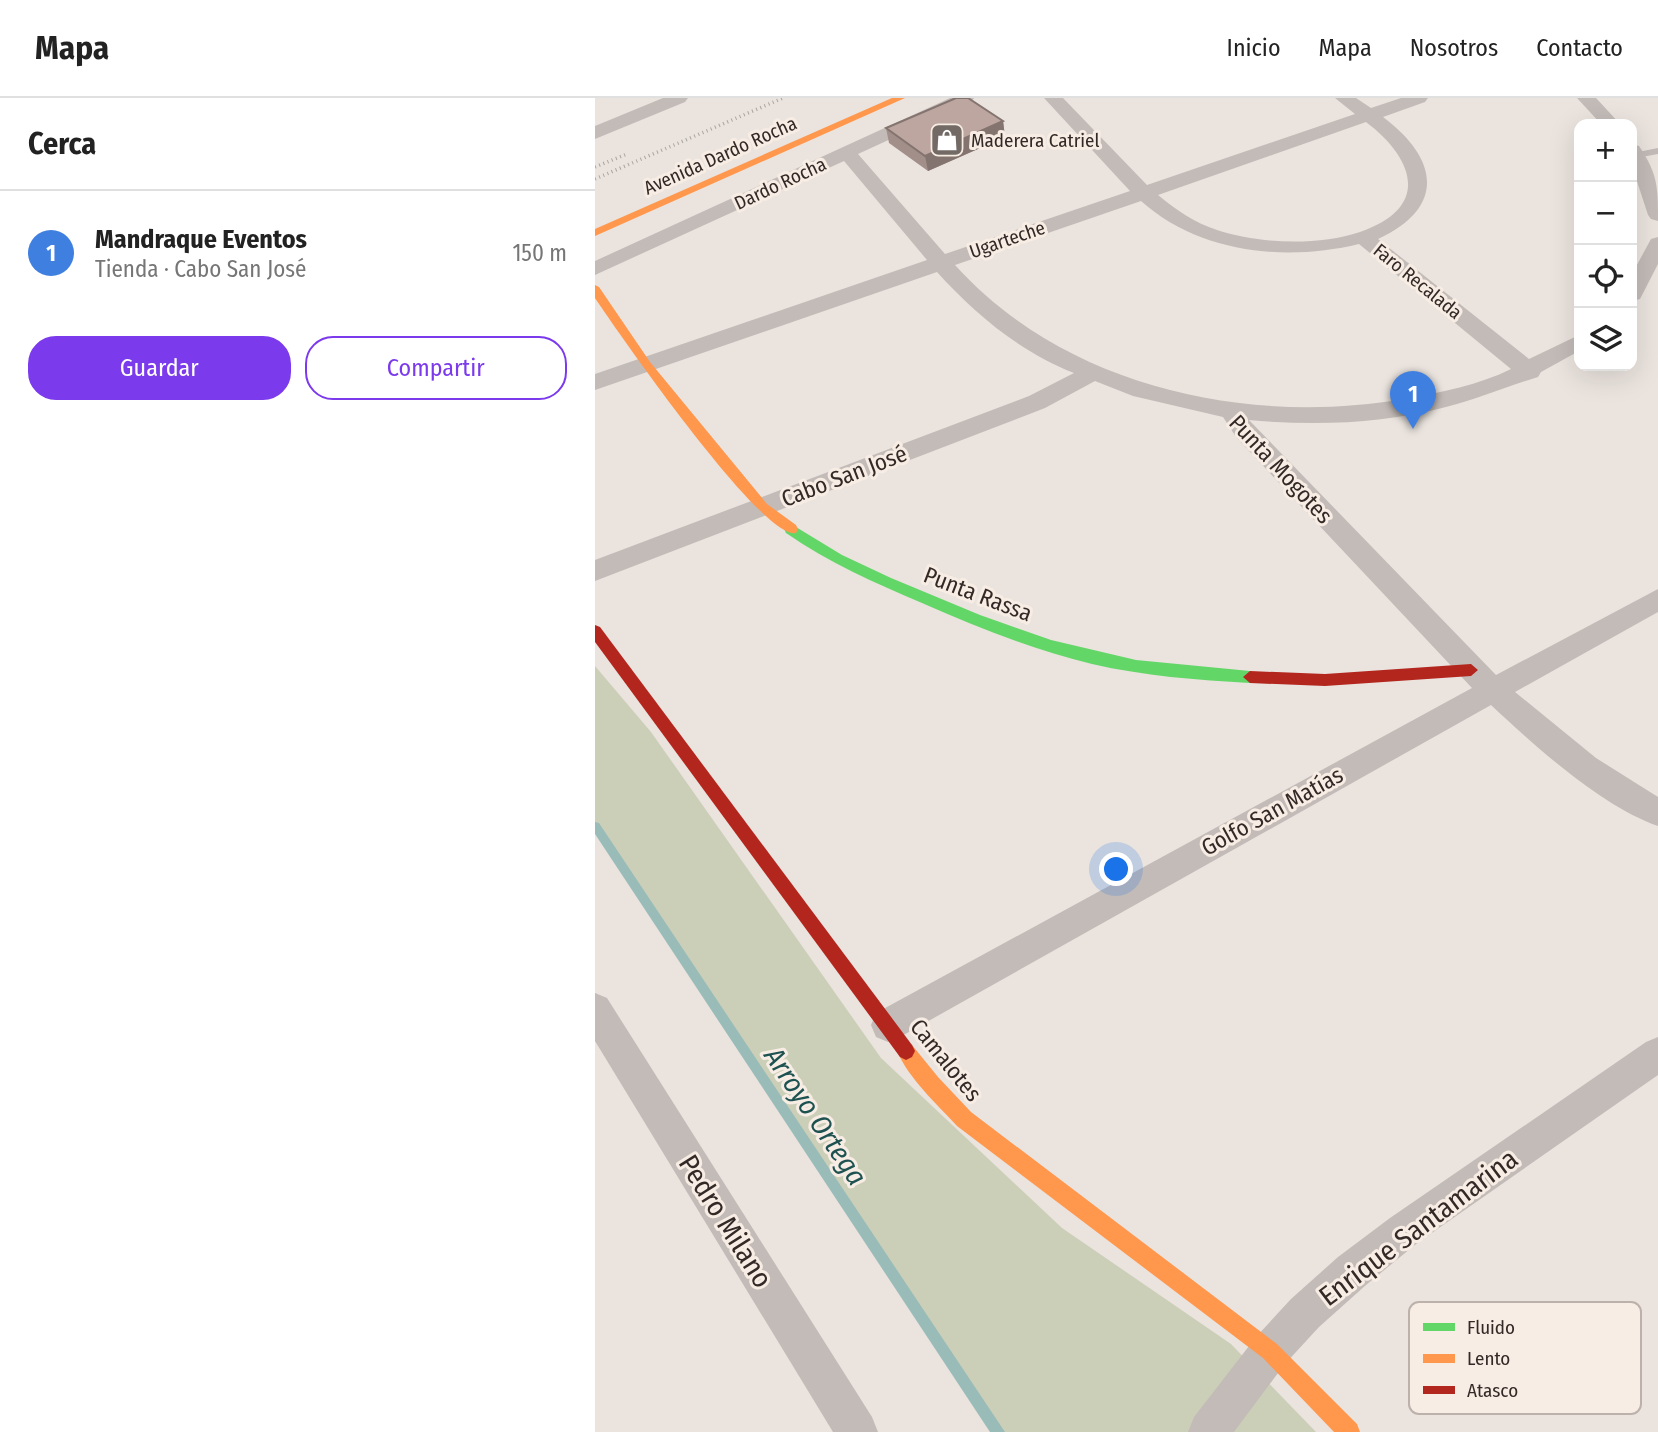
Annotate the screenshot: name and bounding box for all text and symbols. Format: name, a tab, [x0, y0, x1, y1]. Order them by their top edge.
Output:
text: Mapa	[35, 28, 109, 68]
text: Inicio	[1227, 34, 1281, 62]
text: Mapa	[1319, 34, 1372, 62]
text: Nosotros	[1410, 34, 1498, 62]
text: Contacto	[1536, 34, 1623, 62]
street label: Avenida Dardo Rocha	[640, 111, 800, 199]
map controls	[1574, 119, 1637, 371]
button: +	[1574, 119, 1637, 182]
shop icon: Maderera Catriel	[928, 121, 966, 159]
text: Cerca	[28, 126, 96, 162]
place label: Maderera Catriel	[971, 129, 1100, 152]
street label: Dardo Rocha	[731, 152, 829, 214]
button: −	[1574, 182, 1637, 245]
street label: Ugarteche	[966, 216, 1048, 263]
text: Mandraque Eventos	[95, 224, 307, 255]
text: 1	[46, 239, 56, 267]
text: 150 m	[512, 239, 567, 267]
street label: Faro Recalada	[1369, 239, 1467, 324]
button: locate	[1574, 245, 1637, 308]
text: Tienda · Cabo San José	[95, 255, 306, 283]
button: layers	[1574, 308, 1637, 371]
button: Guardar	[28, 336, 291, 400]
button: Compartir	[305, 336, 567, 400]
pin: 1	[1390, 371, 1436, 429]
street label: Punta Mogotes	[1223, 409, 1339, 530]
street label: Cabo San José	[777, 439, 911, 513]
street label: Punta Rassa	[920, 561, 1036, 627]
street label: Golfo San Matías	[1196, 760, 1348, 861]
your location	[1099, 852, 1133, 886]
street label: Camalotes	[904, 1013, 988, 1107]
water label: Arroyo Ortega	[757, 1040, 874, 1191]
street label: Enrique Santamarina	[1312, 1142, 1524, 1313]
street label: Pedro Milano	[672, 1149, 779, 1294]
legend	[1409, 1302, 1641, 1414]
text: Fluido	[1467, 1316, 1515, 1339]
text: Lento	[1467, 1347, 1510, 1370]
text: Atasco	[1467, 1379, 1518, 1402]

